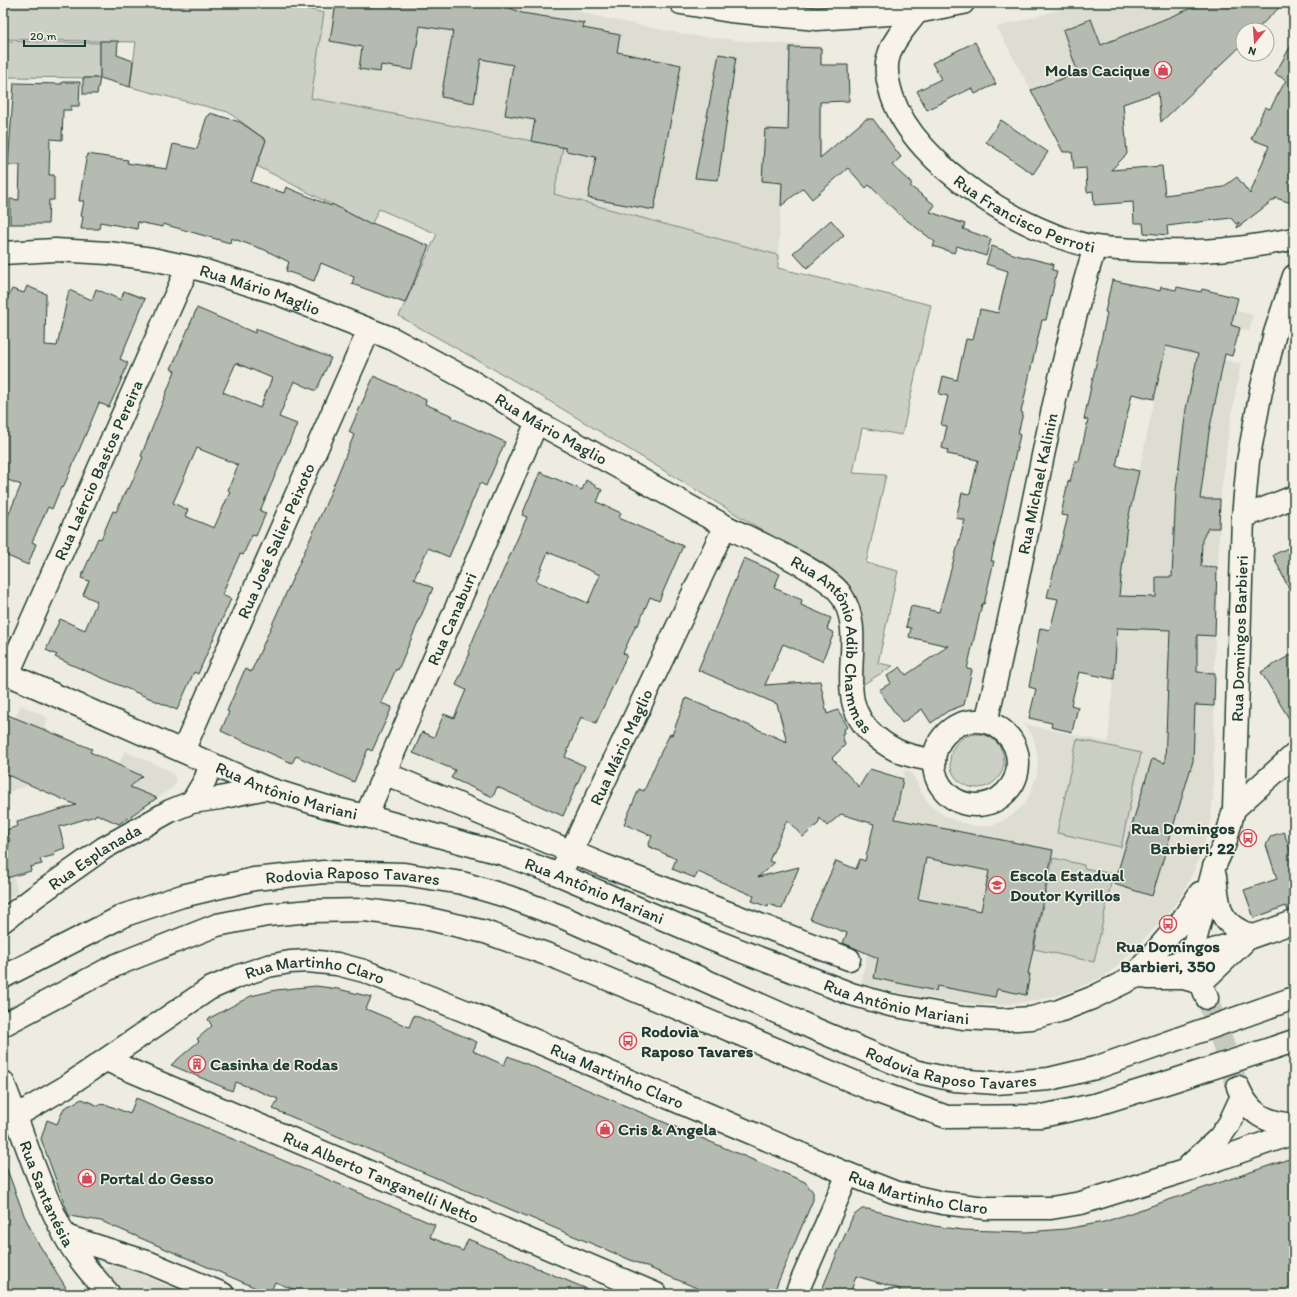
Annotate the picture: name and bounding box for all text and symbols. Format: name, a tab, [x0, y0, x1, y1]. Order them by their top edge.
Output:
scale bar	[24, 22, 85, 48]
north arrow	[1235, 22, 1275, 62]
text: 20 m	[30, 29, 57, 43]
text: N	[1247, 44, 1258, 58]
place label: Molas Cacique	[1045, 60, 1150, 81]
shop icon: Molas Cacique	[1153, 60, 1173, 80]
street label: Rua Francisco Perroti	[950, 170, 1097, 257]
street label: Rua Mário Maglio	[197, 260, 323, 319]
street label: Rua Laércio Bastos Pereira	[50, 377, 147, 563]
street label: Rua Mário Maglio	[491, 388, 611, 469]
street label: Rua Michael Kalinin	[1013, 410, 1062, 556]
street label: Rua José Salier Peixoto	[233, 460, 319, 622]
street label: Rua Antônio Adib Chammas	[787, 551, 877, 738]
street label: Rua Domingos Barbieri	[1227, 555, 1252, 722]
street label: Rua Canaburi	[423, 569, 481, 668]
street label: Rua Mário Maglio	[585, 686, 657, 808]
street label: Rua Antônio Mariani	[213, 757, 360, 824]
place label: Rua Domingos Barbieri, 22	[1131, 818, 1235, 858]
street label: Rua Esplanada	[44, 819, 144, 894]
bus stop icon: Rua Domingos Barbieri, 22	[1238, 828, 1258, 848]
street label: Rua Antônio Mariani	[522, 853, 667, 928]
street label: Rodovia Raposo Tavares	[264, 862, 441, 889]
place label: Escola Estadual Doutor Kyrillos	[1010, 865, 1125, 906]
school or university icon: Escola Estadual Doutor Kyrillos	[987, 875, 1007, 895]
bus stop icon: Rua Domingos Barbieri, 350	[1158, 914, 1178, 934]
place label: Rua Domingos Barbieri, 350	[1116, 936, 1220, 976]
street label: Rua Martinho Claro	[242, 951, 388, 988]
street label: Rua Antônio Mariani	[821, 974, 970, 1028]
place label: Rodovia Raposo Tavares	[641, 1021, 754, 1062]
bus stop icon: Rodovia Raposo Tavares	[618, 1031, 638, 1051]
street label: Rua Martinho Claro	[547, 1038, 687, 1113]
street label: Rodovia Raposo Tavares	[863, 1042, 1037, 1093]
building icon: Casinha de Rodas	[187, 1054, 207, 1074]
place label: Casinha de Rodas	[210, 1054, 339, 1074]
shop icon: Cris & Angela	[595, 1119, 615, 1139]
place label: Cris & Angela	[618, 1119, 717, 1140]
street label: Rua Alberto Tanganelli Netto	[280, 1127, 482, 1228]
street label: Rua Santanésia	[16, 1138, 79, 1250]
street label: Rua Martinho Claro	[846, 1165, 989, 1218]
shop icon: Portal do Gesso	[77, 1168, 97, 1188]
place label: Portal do Gesso	[100, 1168, 214, 1188]

